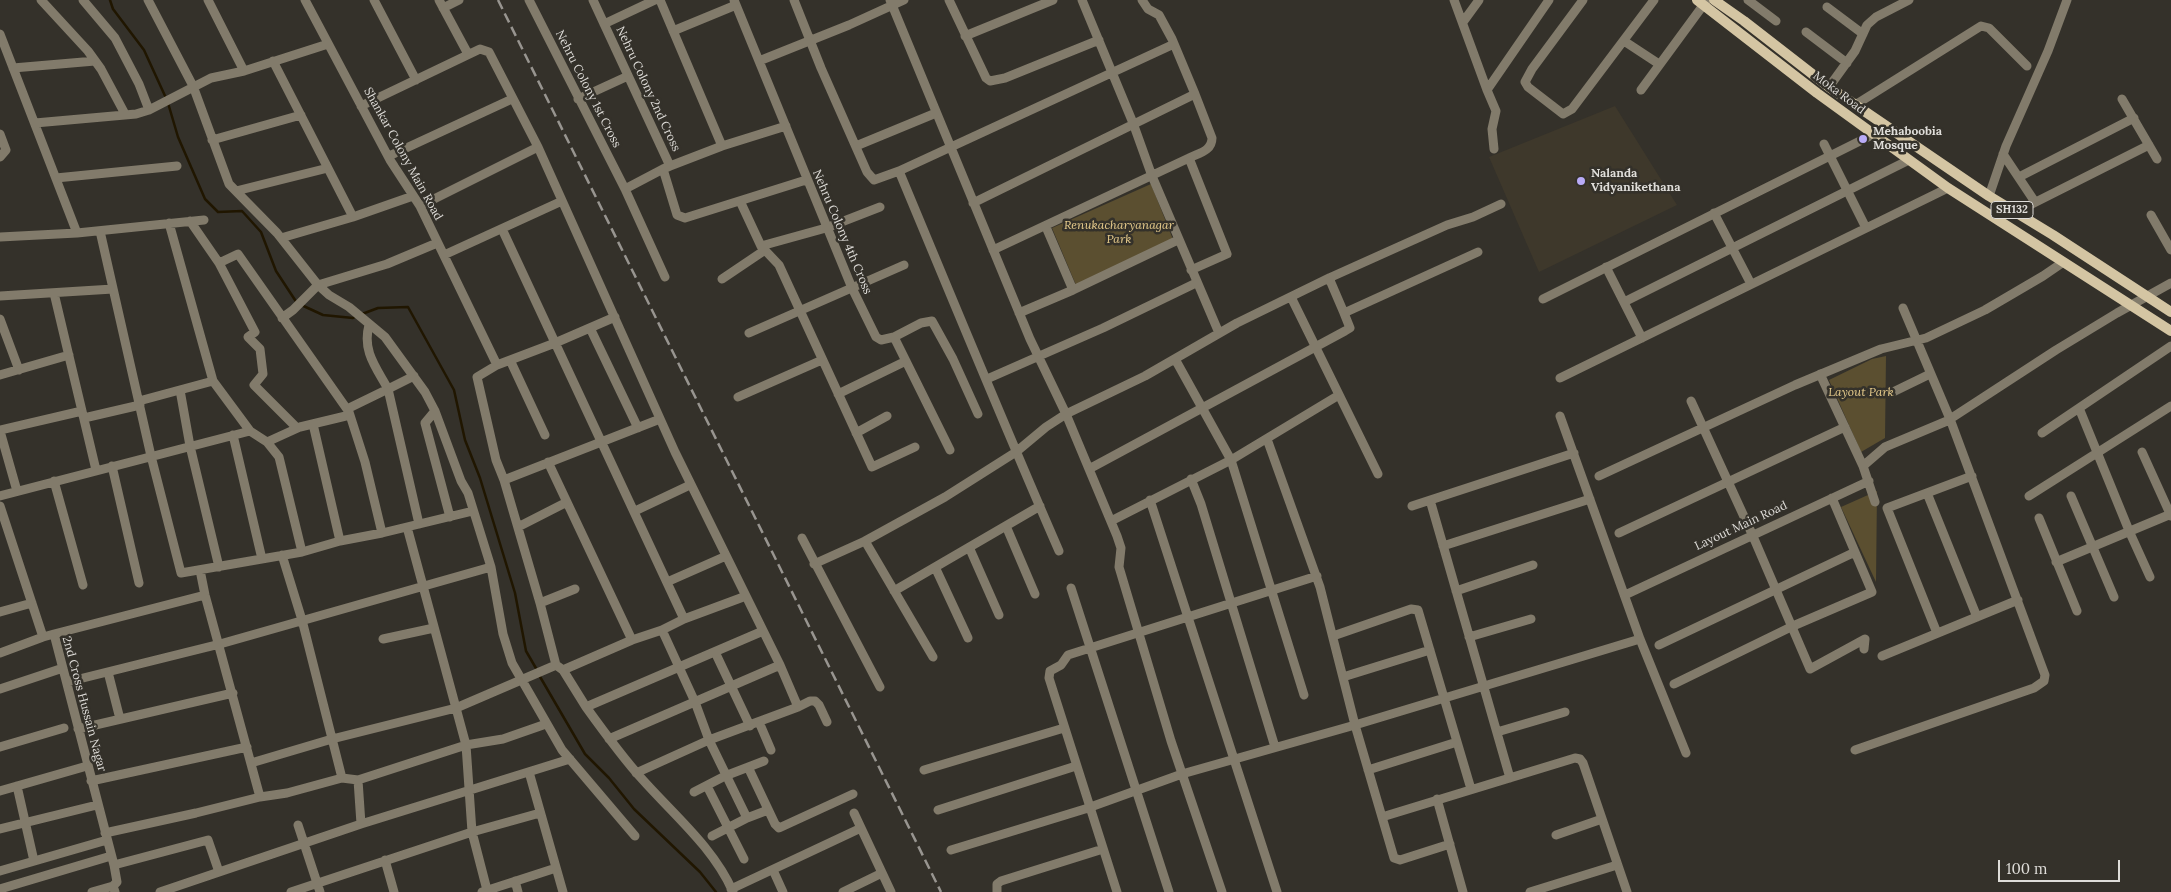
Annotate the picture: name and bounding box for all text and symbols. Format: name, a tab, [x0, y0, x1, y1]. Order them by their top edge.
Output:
street label: Nehru Colony 2nd Cross	[613, 24, 683, 154]
street label: Nehru Colony 1st Cross	[552, 28, 624, 150]
street label: Moka Road	[1810, 69, 1868, 117]
street label: Shankar Colony Main Road	[360, 85, 446, 223]
place label: Mehaboobia Mosque	[1873, 125, 1942, 153]
marker: Mehaboobia Mosque	[1857, 133, 1869, 145]
place label: Nalanda Vidyanikethana	[1591, 167, 1681, 195]
street label: Nehru Colony 4th Cross	[809, 168, 875, 296]
marker: Nalanda Vidyanikethana	[1575, 175, 1587, 187]
road number: SH132	[1991, 202, 2033, 218]
park label: Renukacharyanagar Park	[1064, 219, 1174, 247]
park label: Layout Park	[1828, 386, 1894, 400]
street label: Layout Main Road	[1692, 498, 1790, 554]
street label: 2nd Cross Hussain Nagar	[59, 635, 109, 773]
scale bar	[2001, 850, 2124, 882]
text: 100 m	[2006, 859, 2047, 878]

